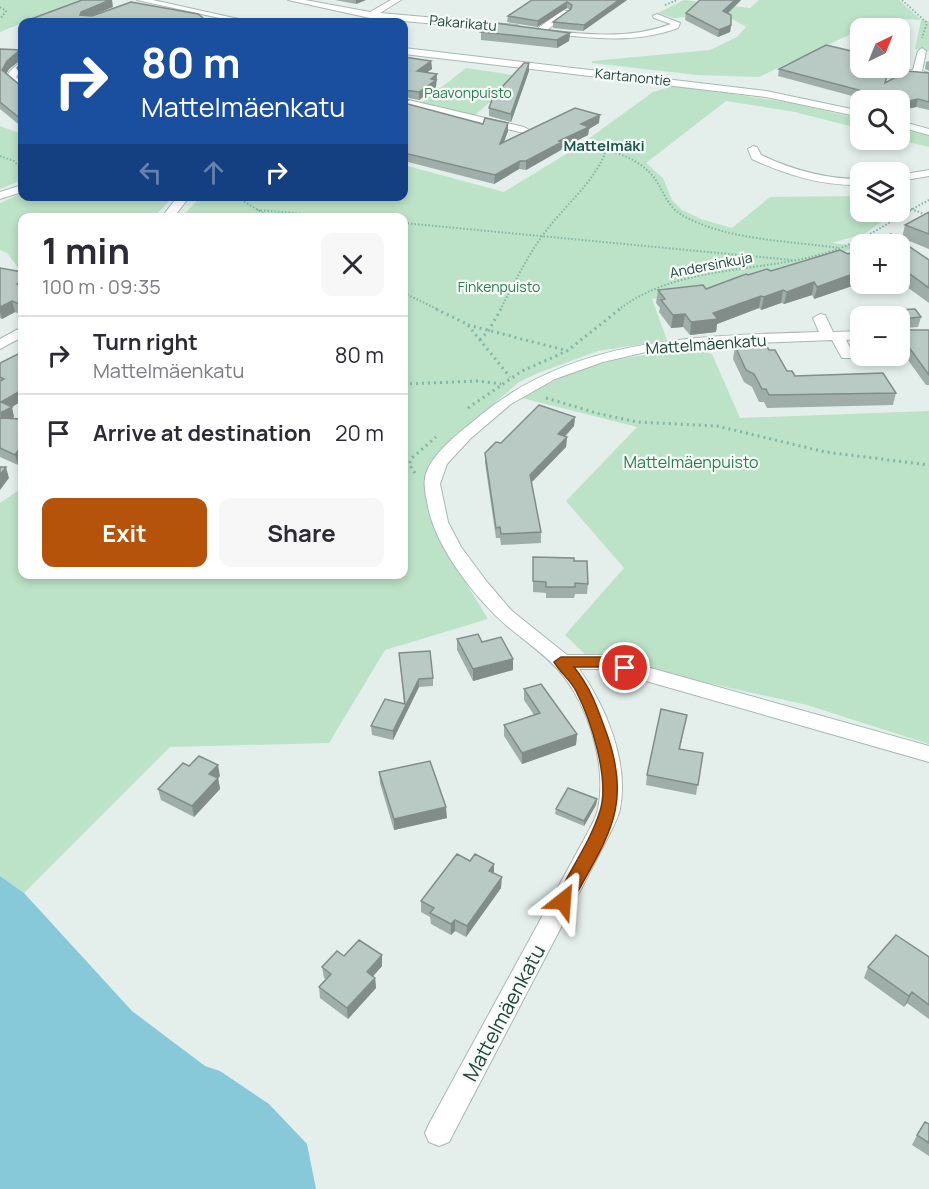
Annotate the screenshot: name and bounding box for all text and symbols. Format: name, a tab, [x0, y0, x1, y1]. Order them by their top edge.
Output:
street label: Pakarikatu	[429, 10, 498, 35]
north arrow	[850, 18, 910, 78]
map controls	[850, 18, 910, 366]
text: 80 m	[141, 33, 241, 91]
icon: right	[42, 42, 120, 120]
street label: Kartanontie	[594, 63, 672, 90]
park label: Paavonpuisto	[424, 83, 512, 102]
text: Mattelmäenkatu	[141, 88, 345, 125]
button: search	[850, 90, 910, 150]
district label: Mattelmäki	[563, 135, 645, 156]
icon: left	[134, 156, 167, 189]
icon: ahead	[197, 156, 230, 189]
icon: right	[260, 156, 293, 189]
button: layers	[850, 162, 910, 222]
text: 1 min	[42, 226, 130, 275]
button: close	[321, 233, 384, 296]
button: +	[850, 234, 910, 294]
street label: Andersinkuja	[668, 247, 754, 282]
text: 100 m · 09:35	[42, 273, 161, 300]
park label: Finkenpuisto	[458, 277, 540, 296]
button: −	[850, 306, 910, 366]
text: Turn right	[93, 327, 198, 357]
street label: Mattelmäenkatu	[645, 329, 767, 359]
icon: right	[42, 339, 75, 372]
text: 80 m	[335, 340, 384, 370]
text: Mattelmäenkatu	[93, 357, 244, 384]
icon: arrive	[42, 417, 75, 450]
text: Arrive at destination	[93, 418, 311, 448]
text: 20 m	[335, 418, 384, 448]
park label: Mattelmäenpuisto	[623, 451, 759, 473]
button: Exit	[42, 498, 207, 567]
button: Share	[219, 498, 384, 567]
pin	[599, 642, 650, 693]
icon: arrive	[608, 651, 641, 684]
position arrow	[531, 869, 595, 933]
street label: Mattelmäenkatu	[456, 940, 551, 1086]

